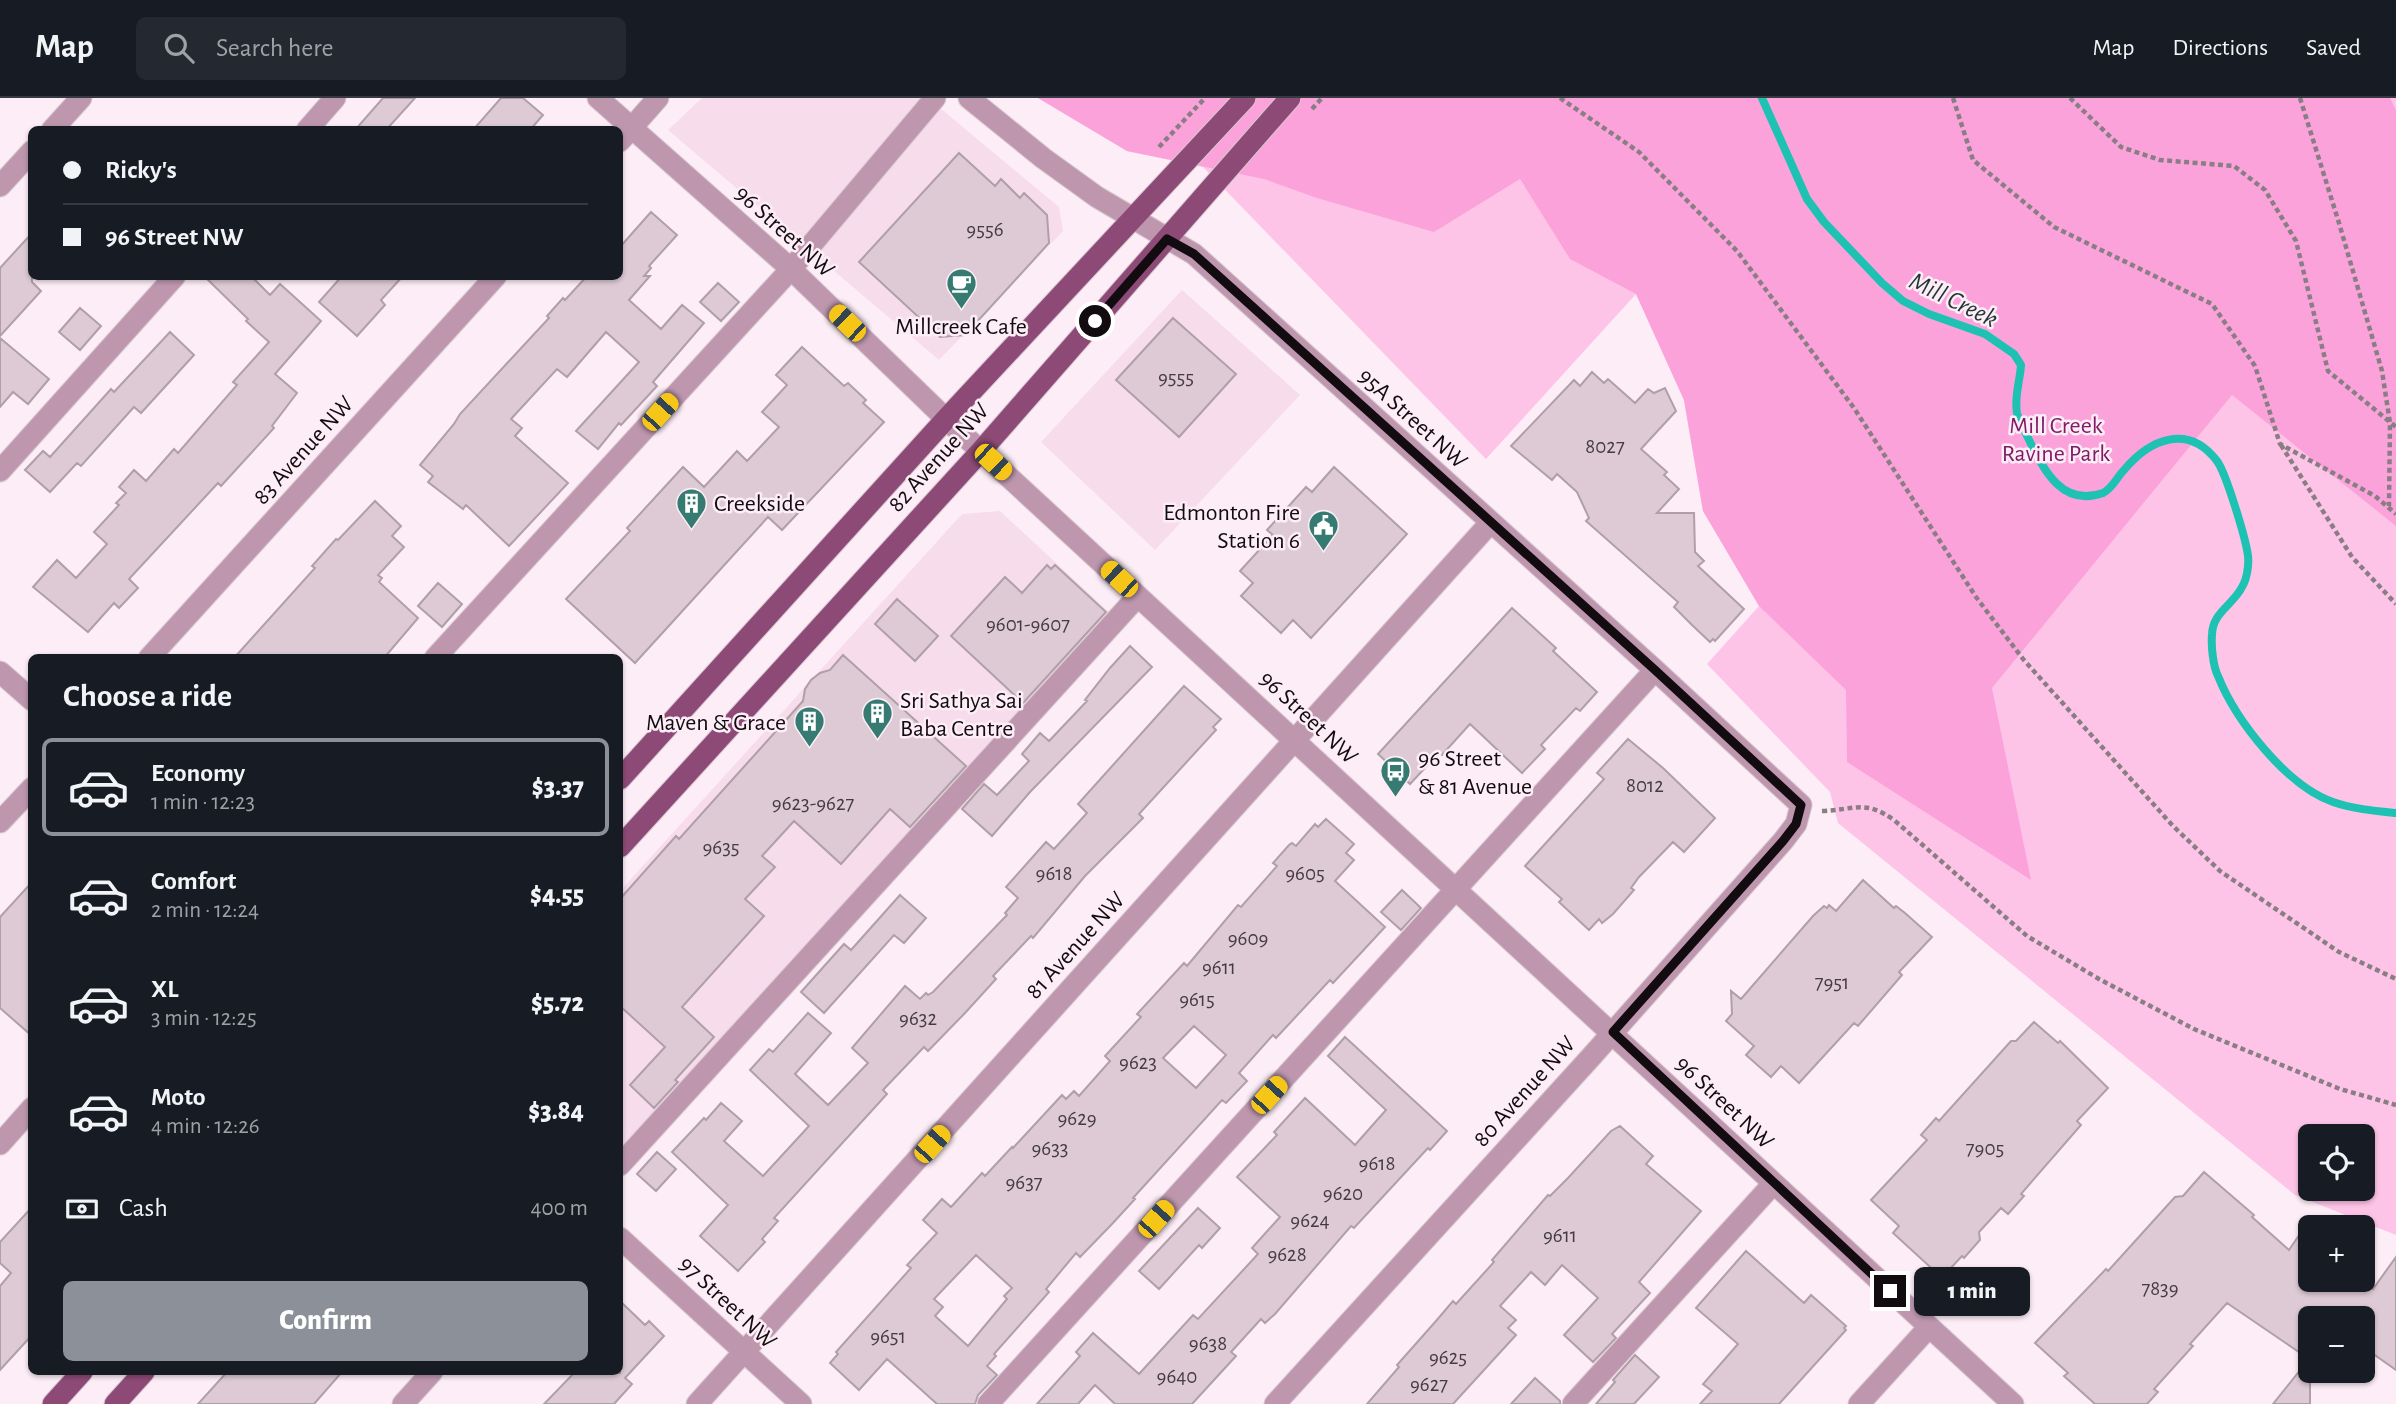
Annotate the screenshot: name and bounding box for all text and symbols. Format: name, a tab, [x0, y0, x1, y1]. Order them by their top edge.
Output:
search box	[136, 17, 626, 80]
icon: search	[160, 29, 198, 67]
text: Map	[35, 31, 94, 64]
text: Search here	[216, 35, 334, 61]
text: Map	[2092, 36, 2134, 60]
text: Directions	[2172, 36, 2268, 60]
text: Saved	[2306, 36, 2361, 60]
text: Ricky's	[105, 157, 177, 183]
street label: 96 Street NW	[730, 181, 839, 283]
house number: 9556	[966, 219, 1004, 240]
text: 96 Street NW	[105, 224, 243, 250]
cafe icon: Millcreek Cafe	[944, 267, 978, 311]
water label: Mill Creek	[1905, 268, 2002, 332]
car	[825, 301, 870, 345]
route start	[1079, 305, 1111, 337]
place label: Millcreek Cafe	[895, 315, 1027, 339]
street label: 95A Street NW	[1353, 364, 1472, 474]
house number: 9555	[1158, 367, 1194, 388]
car	[639, 389, 682, 435]
street label: 83 Avenue NW	[249, 391, 359, 509]
street label: 82 Avenue NW	[884, 398, 994, 517]
park label: Mill Creek Ravine Park	[2002, 414, 2110, 466]
house number: 8027	[1585, 436, 1625, 457]
car	[971, 440, 1016, 484]
building icon: Creekside	[674, 486, 708, 530]
place label: Creekside	[714, 492, 805, 516]
place label: Edmonton Fire Station 6	[1163, 501, 1300, 553]
public building icon: Edmonton Fire Station 6	[1306, 509, 1340, 553]
car	[1097, 557, 1142, 601]
house number: 9601-9607	[986, 614, 1070, 635]
street label: 96 Street NW	[1255, 667, 1362, 769]
text: Choose a ride	[63, 680, 232, 712]
place label: Sri Sathya Sai Baba Centre	[900, 689, 1023, 741]
building icon: Sri Sathya Sai Baba Centre	[860, 697, 894, 741]
building icon: Maven & Grace	[792, 705, 826, 749]
place label: Maven & Grace	[646, 711, 786, 735]
place label: 96 Street & 81 Avenue	[1418, 747, 1532, 799]
bus stop icon: 96 Street & 81 Avenue	[1378, 755, 1412, 799]
icon: car	[67, 756, 130, 819]
text: Economy	[151, 760, 245, 786]
text: $3.37	[532, 774, 584, 800]
house number: 8012	[1626, 775, 1664, 796]
text: 1 min · 12:23	[151, 791, 255, 814]
house number: 9623-9627	[772, 793, 854, 814]
house number: 9635	[702, 837, 740, 858]
house number: 9618	[1036, 863, 1072, 884]
house number: 9605	[1285, 863, 1325, 884]
icon: car	[67, 864, 130, 927]
text: Comfort	[151, 868, 236, 894]
text: $4.55	[530, 882, 584, 908]
street label: 81 Avenue NW	[1022, 887, 1130, 1004]
text: 2 min · 12:24	[151, 899, 259, 922]
house number: 9609	[1228, 928, 1268, 949]
house number: 9611	[1202, 957, 1236, 978]
icon: car	[67, 972, 130, 1035]
house number: 7951	[1815, 972, 1849, 993]
text: XL	[151, 976, 178, 1002]
house number: 9615	[1179, 989, 1215, 1010]
text: $5.72	[531, 990, 584, 1016]
text: 3 min · 12:25	[151, 1007, 257, 1030]
house number: 9632	[899, 1008, 937, 1029]
street label: 80 Avenue NW	[1469, 1031, 1581, 1151]
house number: 9623	[1119, 1052, 1157, 1073]
street label: 96 Street NW	[1671, 1052, 1778, 1154]
car	[1248, 1072, 1291, 1118]
icon: car	[67, 1080, 130, 1143]
text: Moto	[151, 1084, 206, 1110]
text: $3.84	[528, 1098, 584, 1124]
house number: 9629	[1057, 1108, 1097, 1129]
text: 4 min · 12:26	[151, 1115, 259, 1138]
car	[911, 1121, 954, 1167]
map controls	[2298, 1124, 2375, 1383]
button: locate	[2298, 1124, 2375, 1201]
house number: 9633	[1031, 1138, 1069, 1159]
house number: 7905	[1966, 1138, 2004, 1159]
house number: 9618	[1359, 1153, 1395, 1174]
house number: 9637	[1005, 1172, 1043, 1193]
house number: 9620	[1323, 1183, 1363, 1204]
icon: cash	[63, 1190, 101, 1228]
text: Cash	[119, 1195, 168, 1221]
car	[1135, 1196, 1178, 1242]
text: 400 m	[530, 1197, 588, 1220]
house number: 9624	[1290, 1210, 1330, 1231]
button: +	[2298, 1215, 2375, 1292]
house number: 9611	[1543, 1225, 1577, 1246]
house number: 9628	[1267, 1244, 1307, 1265]
street label: 97 Street NW	[674, 1252, 781, 1354]
callout: 1 min	[1914, 1266, 2030, 1316]
route end	[1874, 1275, 1906, 1307]
house number: 7839	[2141, 1278, 2179, 1299]
text: 1 min	[1948, 1280, 1996, 1303]
button: Confirm	[63, 1281, 588, 1361]
button: −	[2298, 1306, 2375, 1383]
house number: 9651	[870, 1326, 906, 1347]
house number: 9638	[1189, 1333, 1227, 1354]
house number: 9625	[1429, 1347, 1467, 1368]
house number: 9640	[1157, 1366, 1197, 1387]
house number: 9627	[1410, 1374, 1448, 1395]

